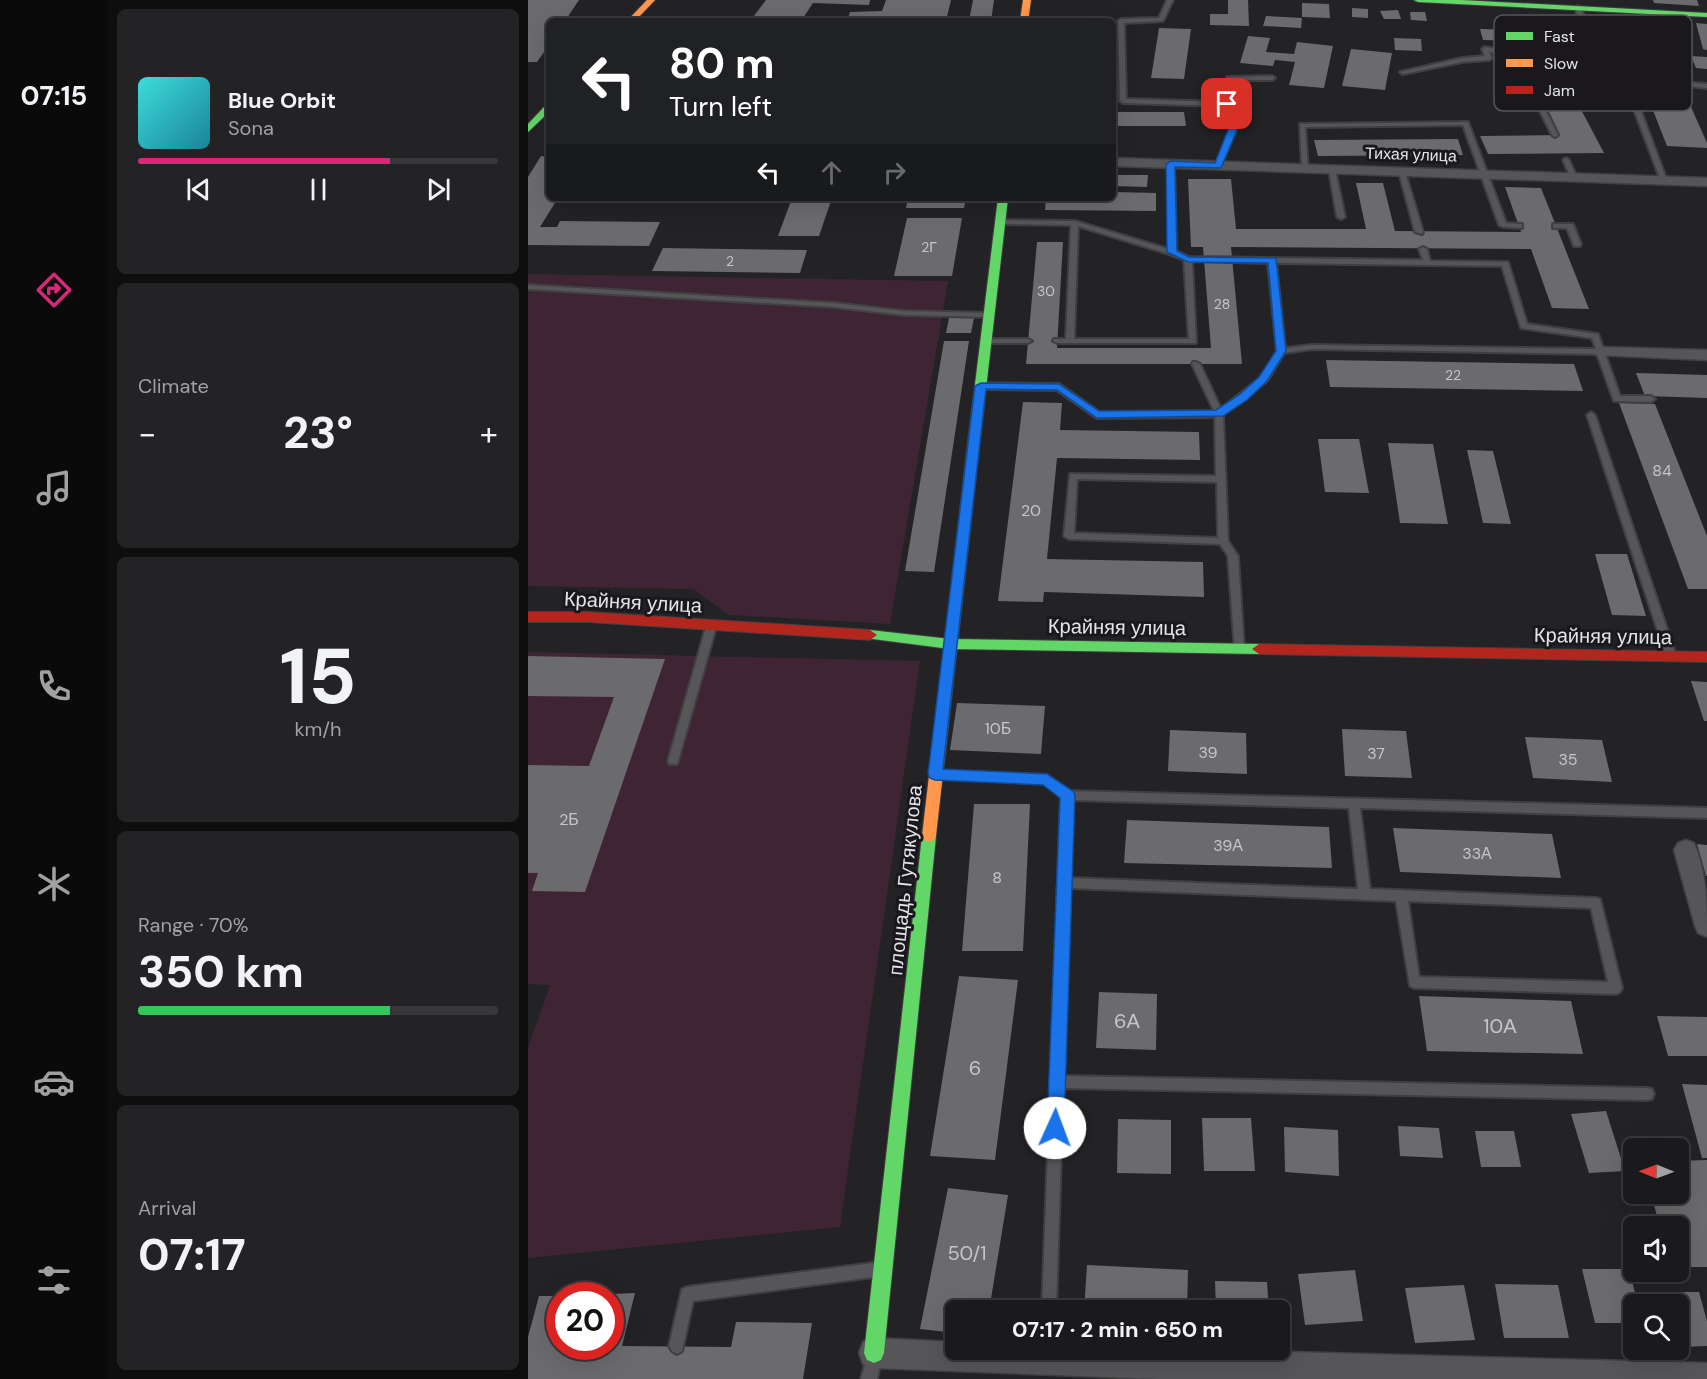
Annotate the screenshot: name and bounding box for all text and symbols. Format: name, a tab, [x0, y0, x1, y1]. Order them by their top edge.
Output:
legend	[1494, 15, 1692, 111]
text: Fast	[1544, 26, 1575, 47]
text: 80 m	[669, 36, 775, 91]
icon: left	[570, 42, 648, 120]
text: Slow	[1544, 53, 1578, 74]
text: 07:15	[21, 78, 87, 113]
pin	[1201, 78, 1252, 129]
text: Jam	[1544, 80, 1575, 101]
text: Blue Orbit	[228, 86, 336, 115]
icon: arrive	[1210, 87, 1243, 120]
text: Turn left	[669, 89, 772, 124]
text: Sona	[228, 115, 274, 141]
street label: Тихая улица	[1365, 142, 1457, 167]
icon: left	[752, 156, 785, 189]
icon: ahead	[815, 156, 848, 189]
icon: right	[878, 156, 911, 189]
icon: previous	[182, 173, 215, 206]
icon: pause	[302, 173, 335, 206]
icon: next	[422, 173, 455, 206]
house number: 2Г	[921, 238, 937, 256]
house number: 2	[726, 252, 734, 270]
icon: directions	[33, 269, 75, 311]
house number: 30	[1037, 282, 1055, 300]
house number: 28	[1214, 295, 1230, 313]
house number: 22	[1445, 366, 1461, 384]
text: Climate	[138, 373, 209, 399]
text: 23°	[283, 403, 353, 462]
text: −	[138, 412, 156, 455]
text: +	[480, 412, 498, 455]
house number: 84	[1652, 460, 1672, 481]
icon: music	[33, 467, 75, 509]
house number: 20	[1021, 500, 1041, 521]
street label: Крайняя улица	[563, 585, 703, 619]
street label: Крайняя улица	[1048, 613, 1187, 641]
street label: Крайняя улица	[1534, 622, 1673, 650]
text: 15	[280, 626, 356, 727]
icon: phone	[33, 665, 75, 707]
text: km/h	[294, 716, 342, 742]
house number: 10Б	[985, 718, 1011, 739]
house number: 39	[1198, 742, 1218, 763]
house number: 37	[1367, 743, 1385, 764]
house number: 35	[1558, 749, 1578, 770]
street label: площадь Гутякулова	[882, 783, 928, 977]
house number: 2Б	[559, 809, 579, 830]
house number: 39А	[1213, 835, 1243, 856]
house number: 33А	[1462, 843, 1492, 864]
icon: climate	[33, 863, 75, 905]
house number: 8	[992, 867, 1002, 888]
text: Range · 70%	[138, 912, 248, 938]
text: 350 km	[138, 942, 304, 1001]
house number: 6А	[1114, 1008, 1141, 1034]
house number: 10А	[1483, 1013, 1517, 1039]
house number: 6	[969, 1055, 981, 1081]
icon: car	[33, 1061, 75, 1103]
position arrow	[1023, 1096, 1087, 1160]
north arrow	[1623, 1138, 1689, 1204]
map controls	[1623, 1138, 1689, 1360]
text: Arrival	[138, 1195, 196, 1221]
button: sound	[1623, 1216, 1689, 1282]
text: 07:17	[138, 1225, 246, 1284]
house number: 50/1	[947, 1240, 987, 1266]
icon: filters	[33, 1259, 75, 1301]
speed limit sign: 20	[546, 1282, 624, 1360]
button: search	[1623, 1294, 1689, 1360]
text: 07:17 · 2 min · 650 m	[1012, 1315, 1223, 1344]

